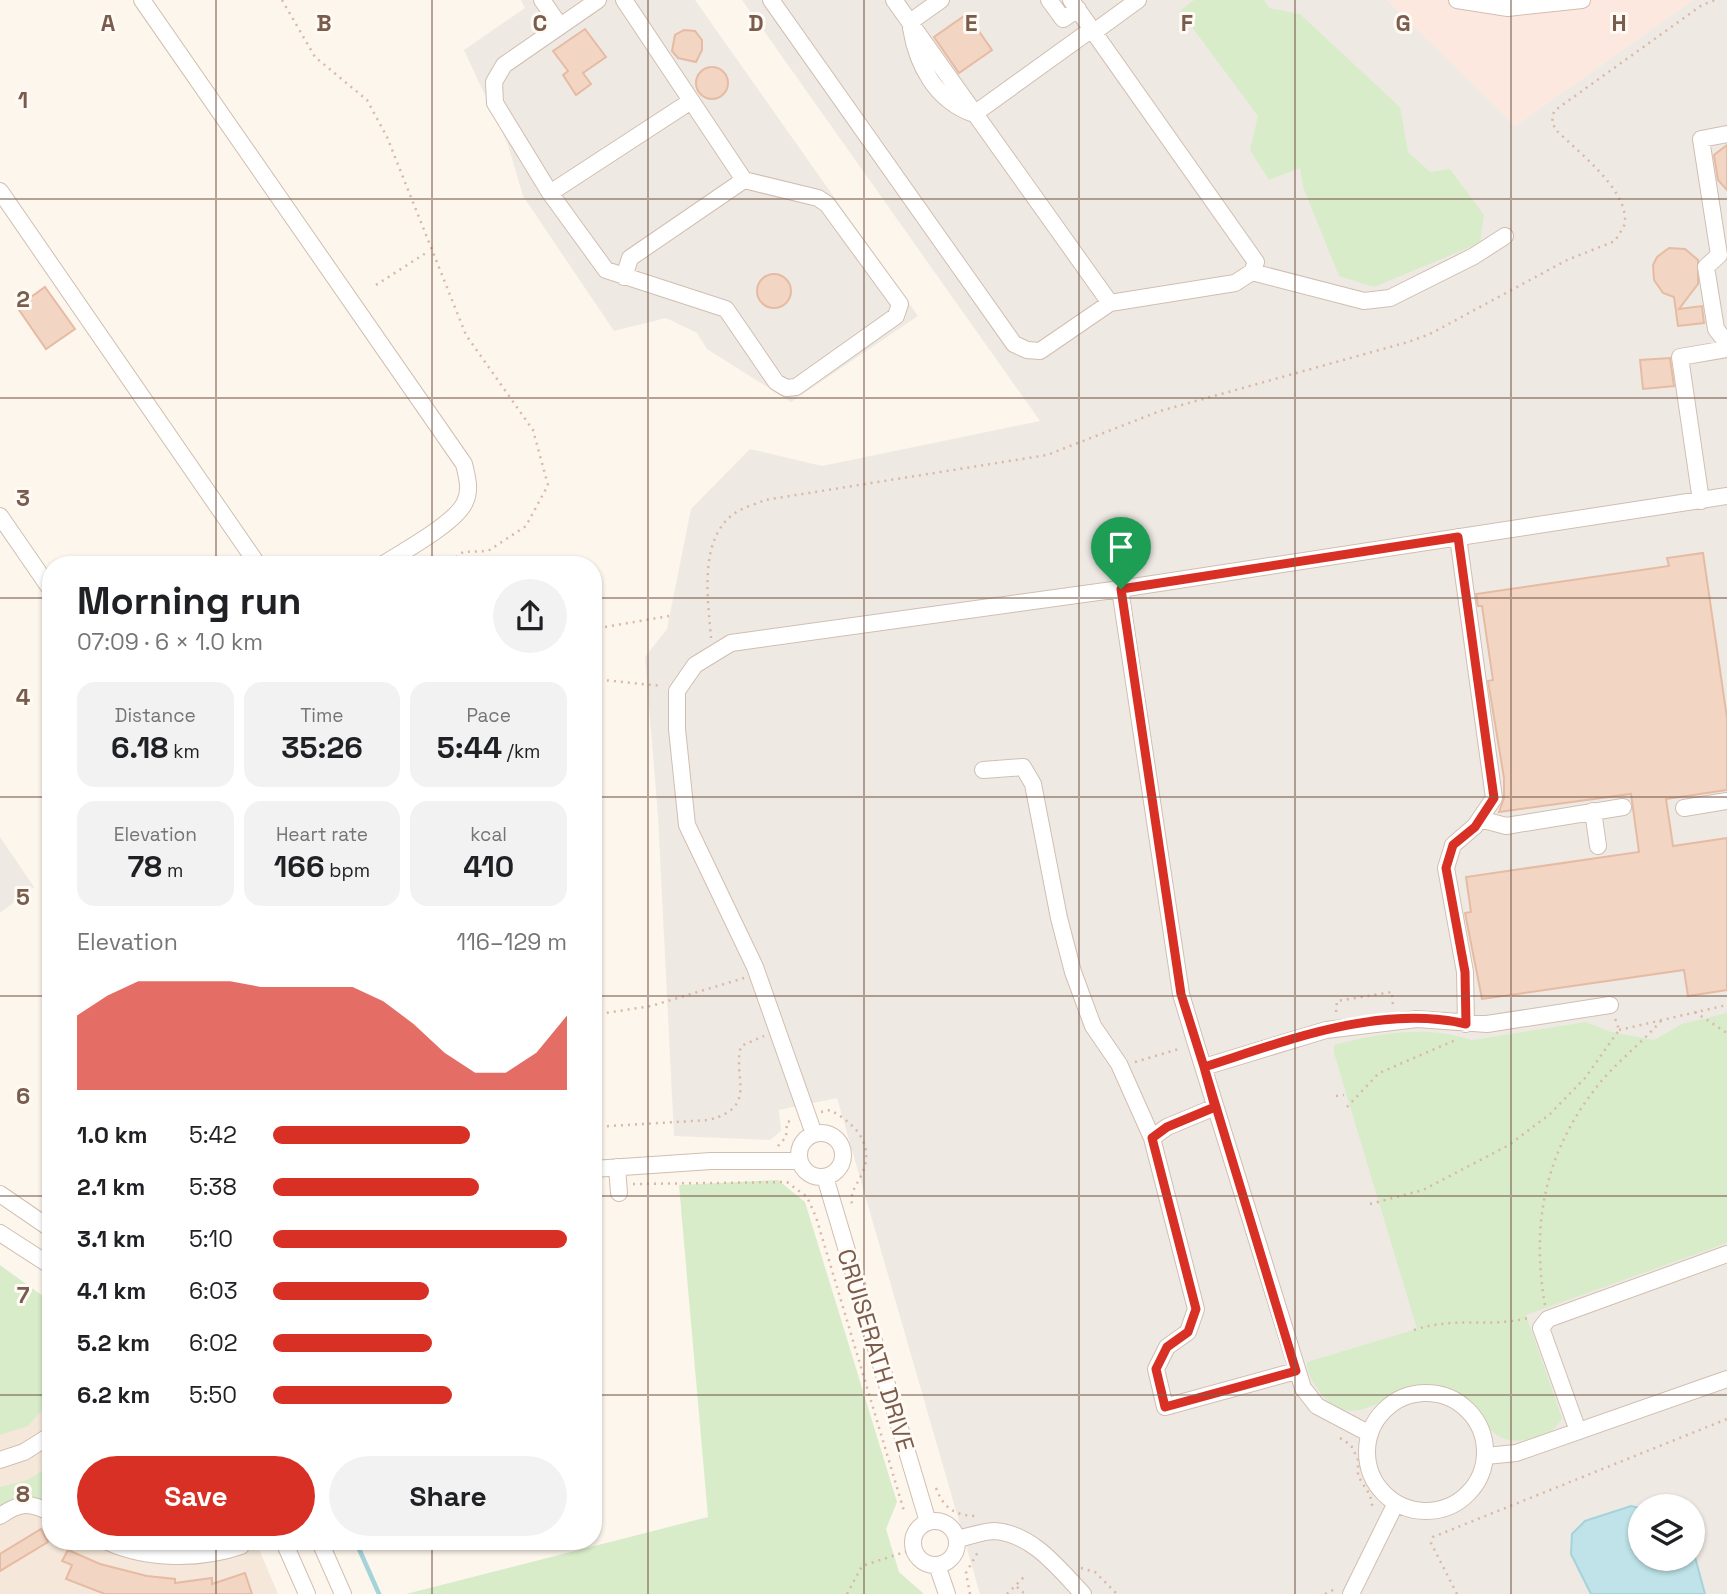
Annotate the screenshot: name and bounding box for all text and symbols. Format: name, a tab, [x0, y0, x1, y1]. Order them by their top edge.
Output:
text: A	[101, 8, 116, 38]
text: B	[316, 8, 332, 38]
text: C	[533, 8, 547, 38]
text: D	[748, 8, 764, 38]
text: E	[965, 8, 977, 38]
text: F	[1181, 8, 1193, 38]
text: G	[1395, 8, 1411, 38]
text: H	[1611, 8, 1627, 38]
text: 1	[18, 85, 28, 115]
text: 2	[16, 284, 30, 314]
text: 3	[16, 483, 30, 513]
pin	[1091, 517, 1151, 589]
icon: arrive	[1102, 528, 1140, 566]
text: Morning run	[77, 577, 302, 625]
button: share	[493, 579, 567, 653]
text: 07:09 · 6 × 1.0 km	[77, 627, 263, 657]
text: 4	[16, 682, 31, 712]
text: Distance	[115, 703, 196, 728]
text: Time	[300, 703, 344, 728]
text: Pace	[466, 703, 511, 728]
text: 6.18	[111, 728, 168, 767]
text: 35:26	[281, 728, 363, 767]
text: 5:44	[437, 728, 502, 767]
text: km	[168, 739, 200, 764]
text: /km	[502, 739, 540, 764]
text: Elevation	[114, 822, 197, 847]
text: Heart rate	[276, 822, 368, 847]
text: kcal	[470, 822, 507, 847]
text: 78	[127, 847, 162, 886]
text: 166	[274, 847, 324, 886]
text: 410	[463, 847, 514, 886]
text: m	[162, 858, 183, 883]
text: bpm	[324, 858, 370, 883]
text: 5	[16, 882, 30, 912]
text: Elevation	[77, 927, 178, 957]
text: 116–129 m	[457, 927, 567, 957]
text: 6	[16, 1081, 30, 1111]
text: 1.0 km	[77, 1120, 147, 1150]
text: 5:42	[189, 1120, 237, 1150]
text: 2.1 km	[77, 1172, 145, 1202]
text: 5:38	[189, 1172, 237, 1202]
text: 3.1 km	[77, 1224, 146, 1254]
text: 5:10	[189, 1224, 233, 1254]
street label: CRUISERATH DRIVE	[830, 1245, 922, 1455]
text: 4.1 km	[77, 1276, 146, 1306]
text: 6:03	[189, 1276, 238, 1306]
text: 7	[17, 1280, 30, 1310]
text: 5.2 km	[77, 1328, 150, 1358]
text: 6:02	[189, 1328, 238, 1358]
text: 6.2 km	[77, 1380, 150, 1410]
text: 5:50	[189, 1380, 237, 1410]
button: Save	[77, 1456, 315, 1536]
button: Share	[329, 1456, 567, 1536]
text: 8	[16, 1479, 30, 1509]
map controls	[1628, 1494, 1705, 1571]
button: layers	[1628, 1494, 1705, 1571]

